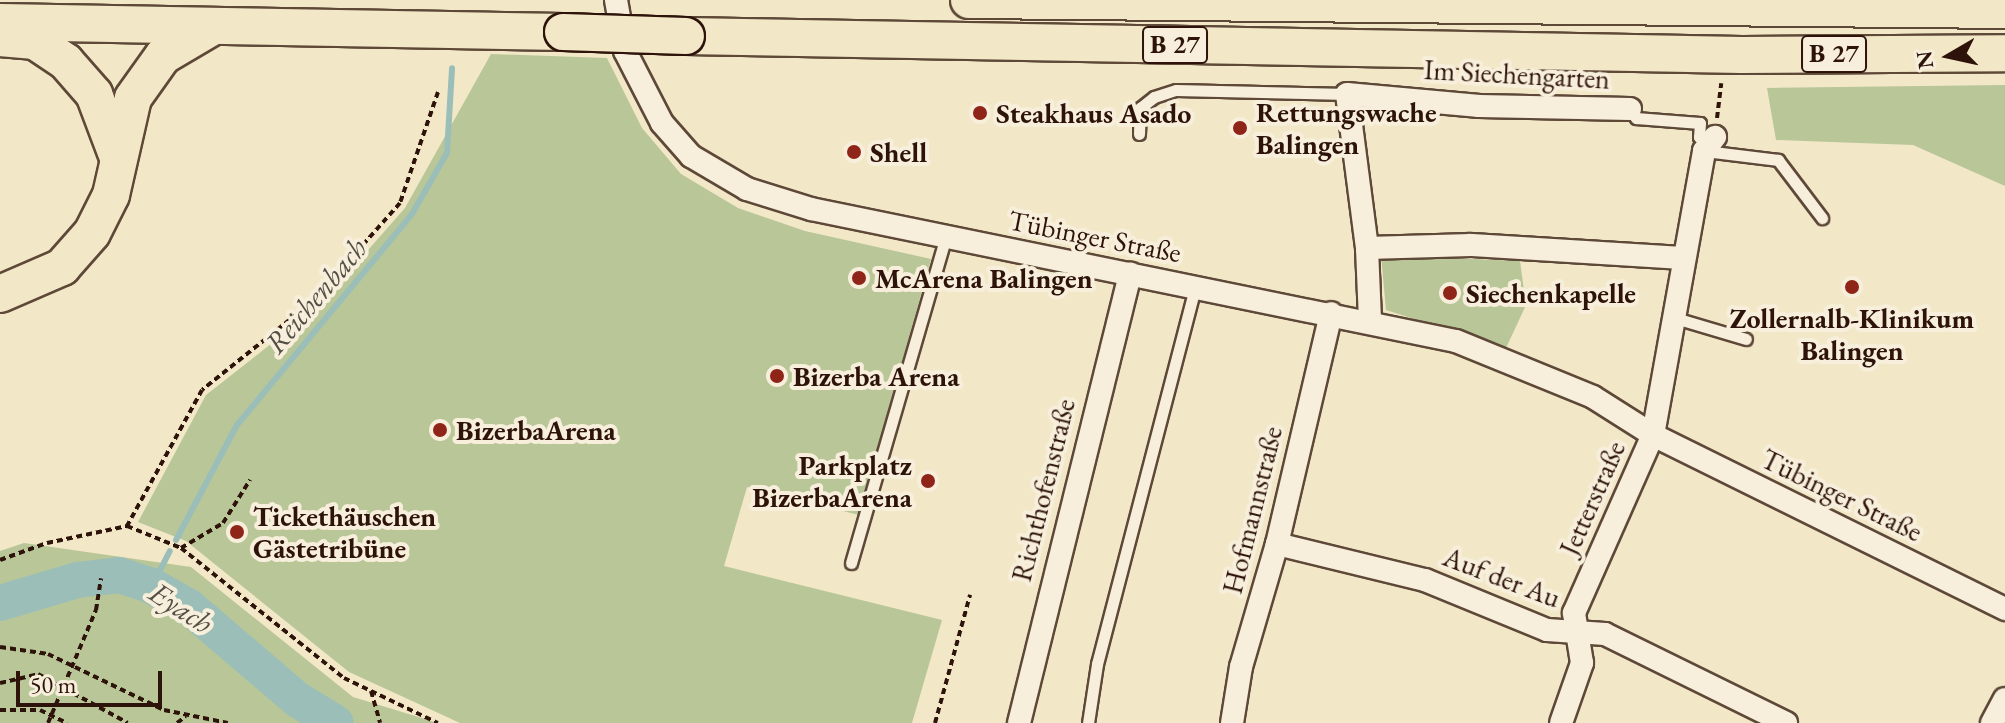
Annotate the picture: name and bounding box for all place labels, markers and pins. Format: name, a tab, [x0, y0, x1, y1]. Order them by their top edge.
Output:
place label: Rettungswache Balingen	[1256, 95, 1437, 161]
place label: Steakhaus Asado	[996, 96, 1191, 130]
marker: Steakhaus Asado	[971, 104, 989, 122]
marker: Rettungswache Balingen	[1231, 119, 1249, 137]
place label: Shell	[870, 135, 927, 169]
marker: Shell	[845, 143, 863, 161]
place label: McArena Balingen	[875, 261, 1093, 295]
marker: McArena Balingen	[850, 269, 868, 287]
place label: Siechenkapelle	[1466, 276, 1636, 310]
marker: Zollernalb-Klinikum Balingen	[1841, 276, 1863, 298]
marker: Siechenkapelle	[1441, 284, 1459, 302]
place label: Zollernalb-Klinikum Balingen	[1730, 301, 1974, 367]
place label: Bizerba Arena	[793, 359, 959, 393]
marker: Bizerba Arena	[768, 367, 786, 385]
place label: BizerbaArena	[456, 413, 616, 447]
marker: BizerbaArena	[431, 421, 449, 439]
place label: Parkplatz BizerbaArena	[752, 448, 912, 514]
marker: Parkplatz BizerbaArena	[919, 472, 937, 490]
place label: Tickethäuschen Gästetribüne	[253, 499, 436, 565]
marker: Tickethäuschen Gästetribüne	[228, 523, 246, 541]

